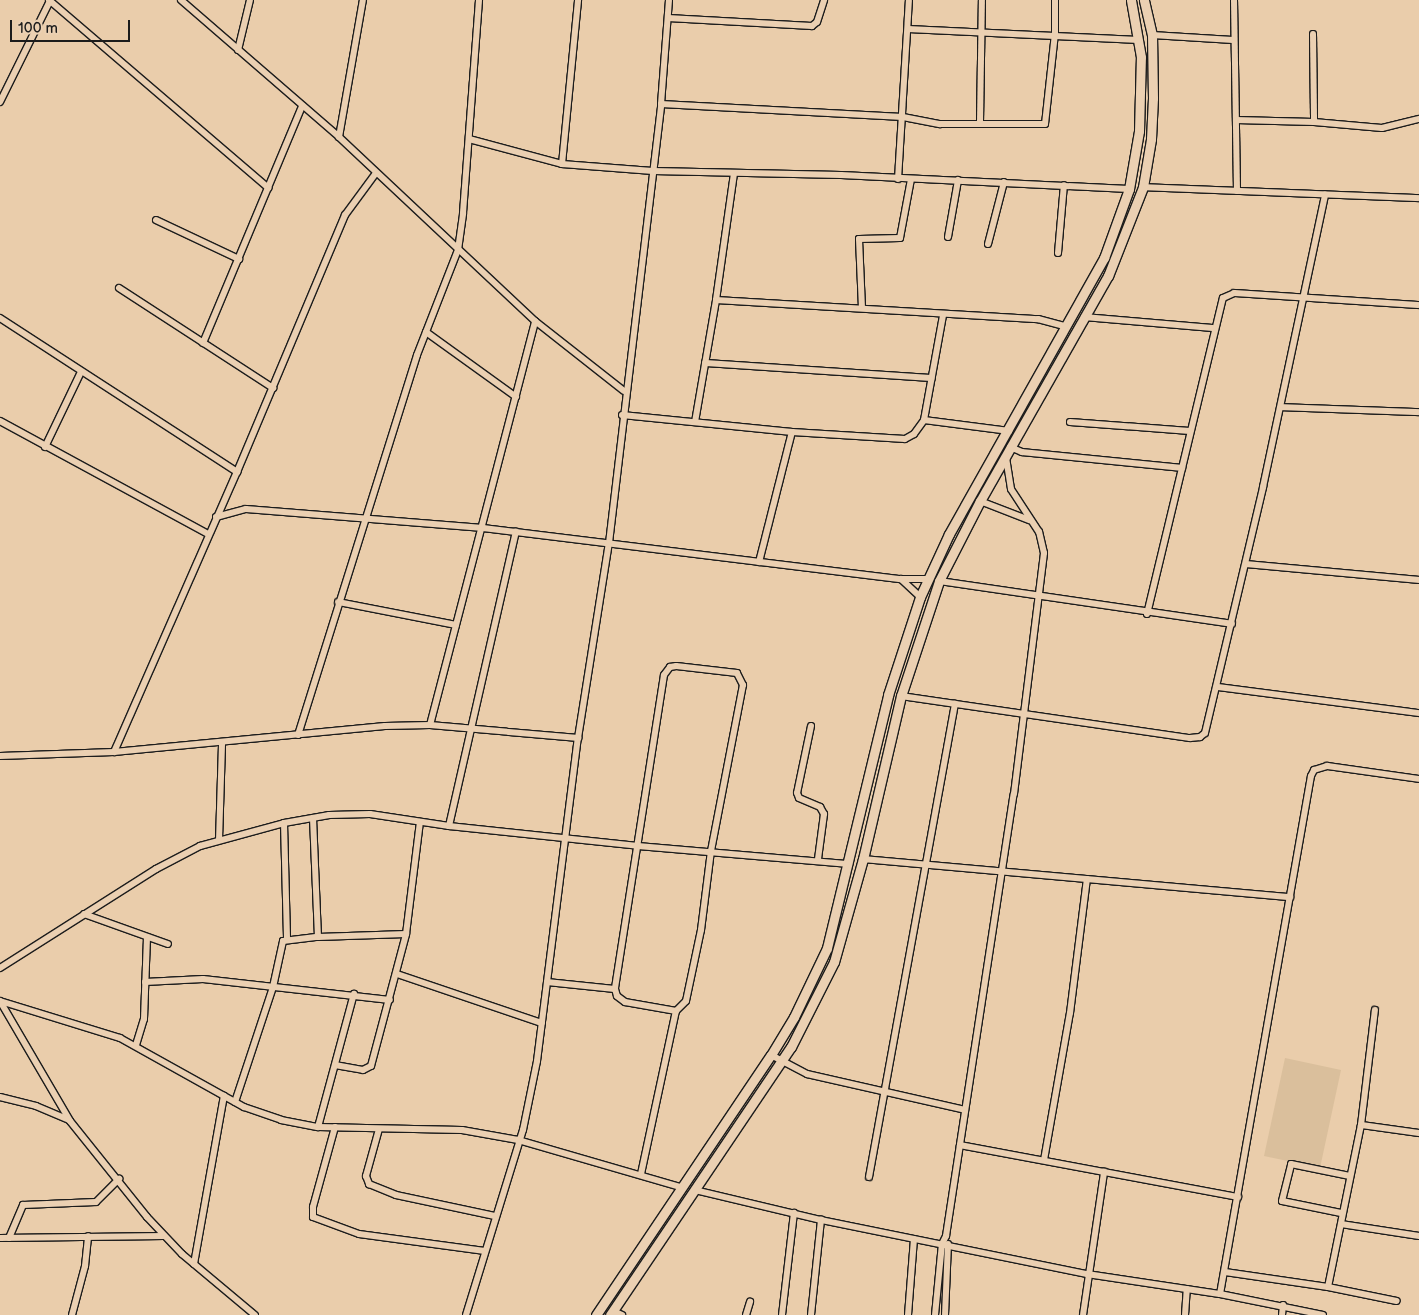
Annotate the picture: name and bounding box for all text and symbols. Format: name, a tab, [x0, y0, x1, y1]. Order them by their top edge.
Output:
scale bar	[12, 10, 132, 42]
text: 100 m	[18, 19, 58, 38]

